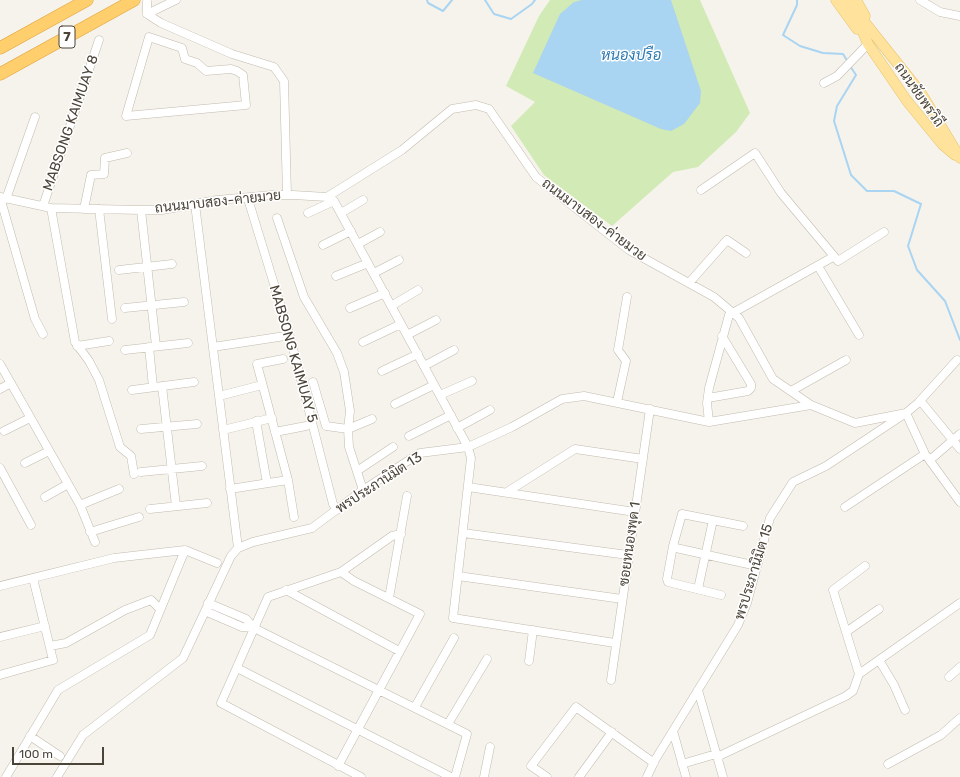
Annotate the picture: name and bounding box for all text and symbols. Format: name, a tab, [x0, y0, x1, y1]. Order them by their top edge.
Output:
road number: 7	[59, 26, 75, 48]
water label: หนองปรือ	[601, 47, 661, 65]
street label: MABSONG KAIMUAY 8	[40, 53, 102, 193]
street label: ถนนชัยพรวิถี	[891, 60, 947, 130]
street label: ถนนมาบสอง-ค่ายมวย	[538, 175, 650, 265]
street label: ถนนมาบสอง-ค่ายมวย	[154, 187, 282, 217]
street label: MABSONG KAIMUAY 5	[265, 283, 321, 425]
street label: พรประภานิมิต 13	[333, 449, 425, 517]
street label: ซอยหนองพุด 1	[616, 501, 644, 587]
street label: พรประภานิมิต 15	[731, 522, 777, 622]
scale bar	[14, 739, 106, 765]
text: 100 m	[19, 747, 53, 761]

